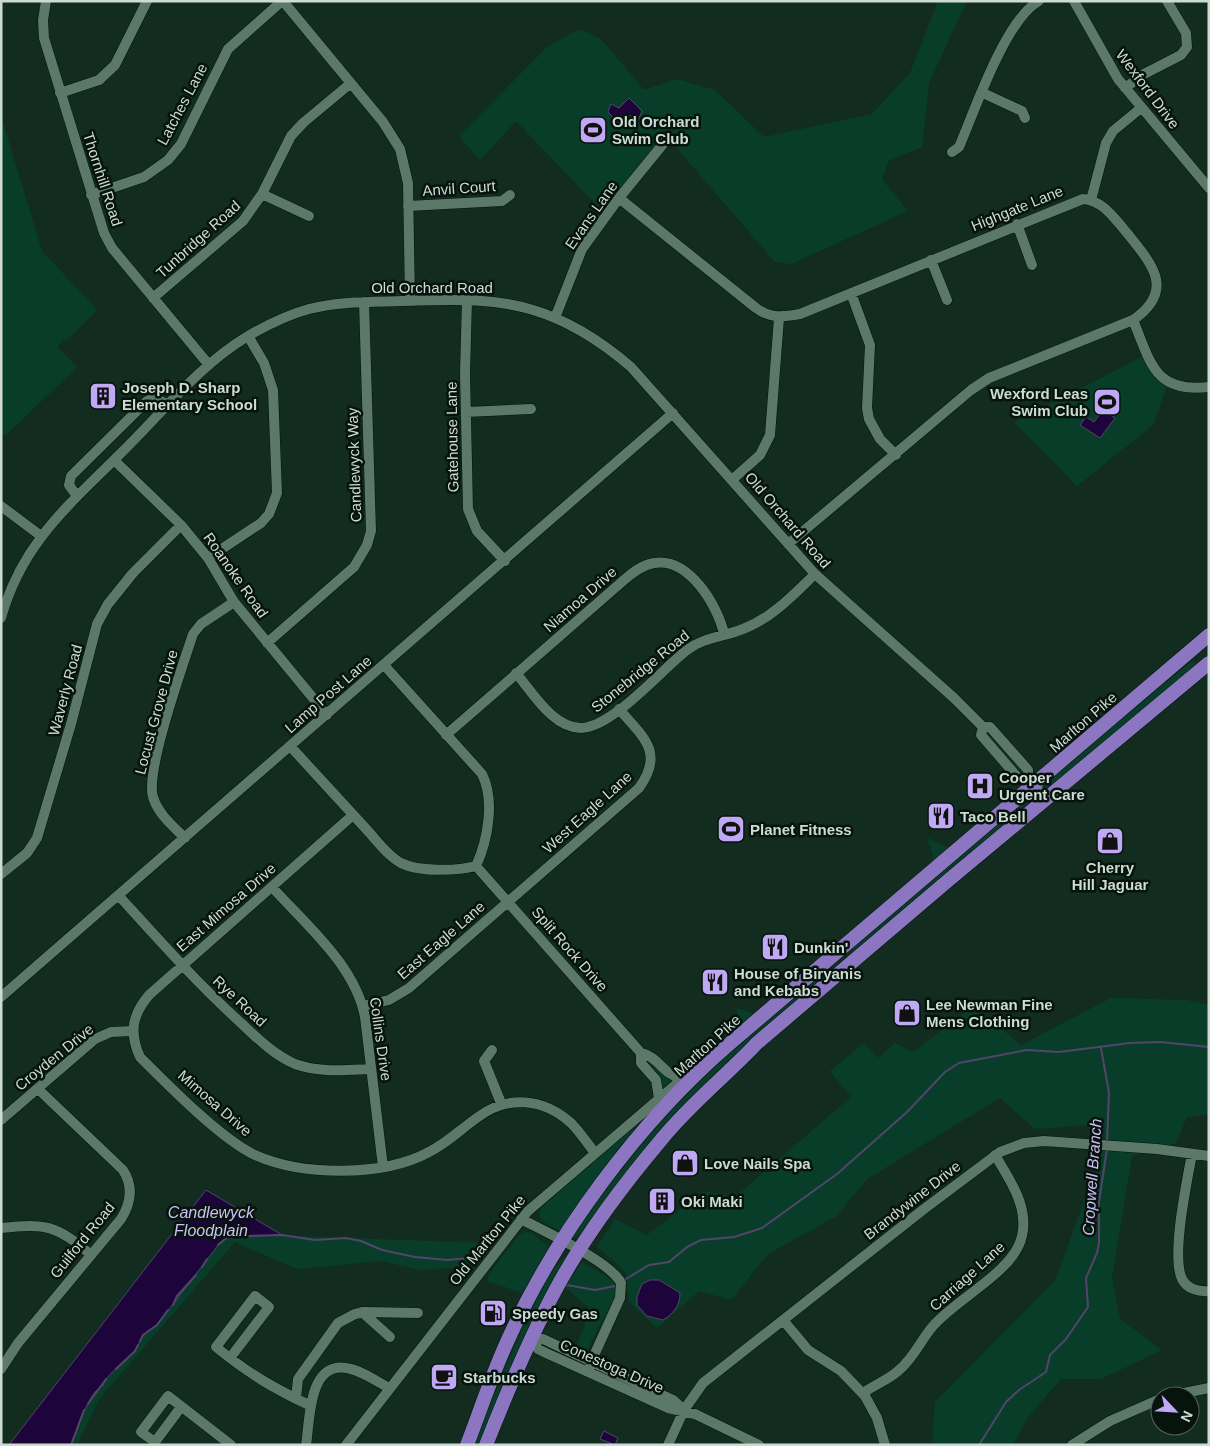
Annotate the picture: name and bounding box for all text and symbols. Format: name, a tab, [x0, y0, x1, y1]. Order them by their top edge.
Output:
street label: Wexford Drive	[1113, 46, 1183, 132]
street label: Latches Lane	[153, 60, 211, 148]
place label: Old Orchard Swim Club	[612, 113, 700, 147]
sports icon: Old Orchard Swim Club	[578, 115, 608, 145]
street label: Thornhill Road	[80, 130, 126, 228]
street label: Anvil Court	[422, 177, 497, 199]
street label: Evans Lane	[561, 178, 621, 252]
street label: Highgate Lane	[969, 182, 1065, 234]
street label: Tunbridge Road	[153, 197, 243, 281]
street label: Old Orchard Road	[371, 279, 493, 296]
place label: Joseph D. Sharp Elementary School	[122, 379, 257, 413]
building icon: Joseph D. Sharp Elementary School	[88, 381, 118, 411]
street label: Gatehouse Lane	[443, 381, 461, 493]
place label: Wexford Leas Swim Club	[990, 385, 1088, 419]
sports icon: Wexford Leas Swim Club	[1092, 387, 1122, 417]
street label: Candlewyck Way	[343, 407, 364, 523]
street label: Old Orchard Road	[742, 468, 834, 572]
street label: Roanoke Road	[200, 529, 272, 621]
street label: Niamoa Drive	[540, 563, 620, 635]
street label: Stonebridge Road	[588, 626, 692, 716]
street label: Waverly Road	[45, 643, 85, 737]
street label: Locust Grove Drive	[131, 648, 181, 776]
street label: Lamp Post Lane	[281, 652, 375, 736]
street label: Marlton Pike	[1046, 688, 1120, 756]
street label: West Eagle Lane	[539, 768, 635, 856]
place label: Cooper Urgent Care	[999, 769, 1085, 803]
hospital icon: Cooper Urgent Care	[965, 771, 995, 801]
restaurant icon: Taco Bell	[926, 801, 956, 831]
place label: Taco Bell	[960, 808, 1026, 825]
sports icon: Planet Fitness	[716, 814, 746, 844]
place label: Planet Fitness	[750, 821, 852, 838]
shop icon: Cherry Hill Jaguar	[1095, 826, 1125, 856]
street label: East Mimosa Drive	[173, 859, 279, 955]
place label: Cherry Hill Jaguar	[1072, 859, 1149, 893]
street label: East Eagle Lane	[394, 897, 488, 983]
street label: Split Rock Drive	[529, 903, 611, 995]
restaurant icon: Dunkin'	[760, 932, 790, 962]
place label: Dunkin'	[794, 939, 848, 956]
place label: House of Biryanis and Kebabs	[734, 965, 862, 999]
restaurant icon: House of Biryanis and Kebabs	[700, 967, 730, 997]
street label: Rye Road	[210, 972, 270, 1030]
street label: Collins Drive	[367, 996, 395, 1082]
place label: Lee Newman Fine Mens Clothing	[926, 996, 1053, 1030]
shop icon: Lee Newman Fine Mens Clothing	[892, 998, 922, 1028]
street label: Marlton Pike	[670, 1011, 744, 1079]
street label: Croyden Drive	[11, 1020, 97, 1094]
street label: Mimosa Drive	[175, 1067, 255, 1139]
water label: Cropwell Branch	[1079, 1118, 1105, 1236]
shop icon: Love Nails Spa	[670, 1148, 700, 1178]
place label: Love Nails Spa	[704, 1155, 811, 1172]
street label: Brandywine Drive	[860, 1157, 964, 1243]
building icon: Oki Maki	[647, 1186, 677, 1216]
street label: Old Marlton Pike	[446, 1192, 528, 1288]
place label: Oki Maki	[681, 1193, 743, 1210]
street label: Guilford Road	[46, 1199, 118, 1281]
water label: Candlewyck Floodplain	[168, 1204, 255, 1239]
street label: Carriage Lane	[926, 1238, 1008, 1314]
fuel station icon: Speedy Gas	[478, 1298, 508, 1328]
place label: Speedy Gas	[512, 1305, 598, 1322]
street label: Conestoga Drive	[558, 1336, 666, 1396]
cafe icon: Starbucks	[429, 1362, 459, 1392]
place label: Starbucks	[463, 1369, 536, 1386]
north arrow	[1150, 1386, 1200, 1436]
text: N	[1177, 1409, 1196, 1424]

